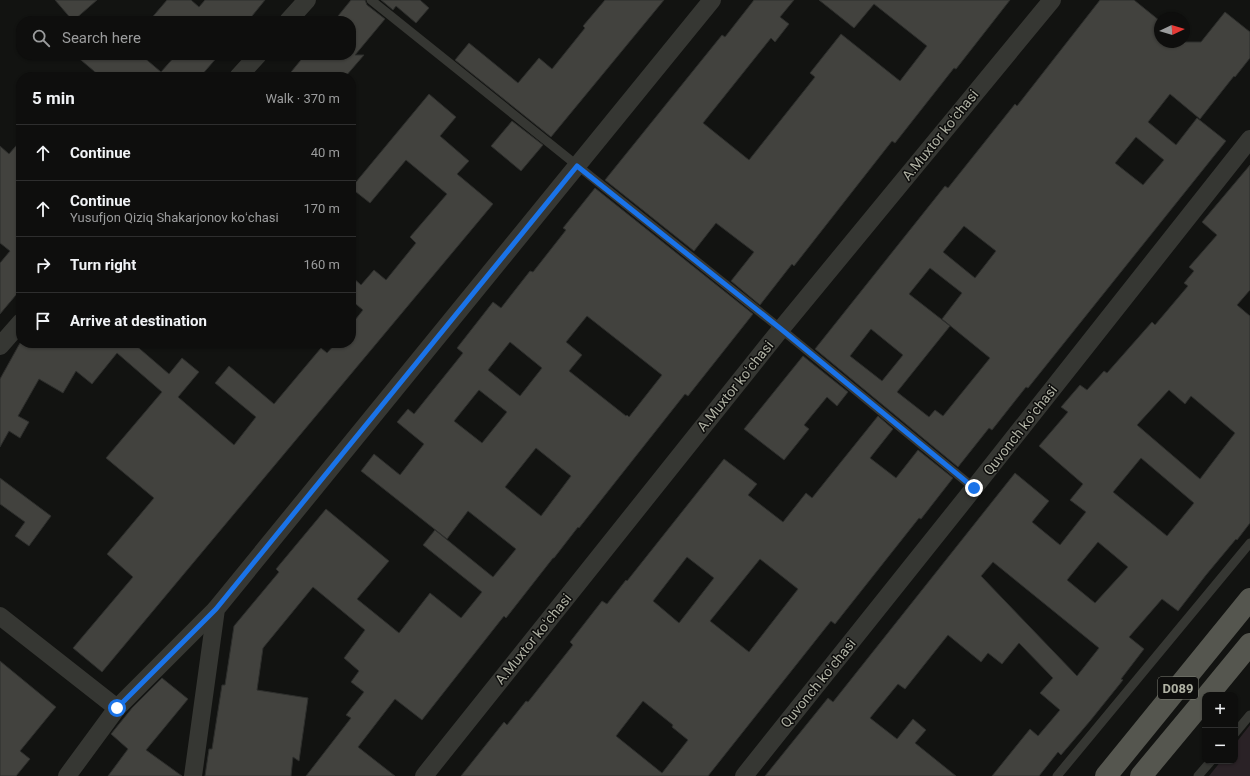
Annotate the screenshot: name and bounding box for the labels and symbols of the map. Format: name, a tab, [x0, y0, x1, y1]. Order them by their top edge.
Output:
north arrow	[1154, 12, 1190, 48]
street label: A.Muxtor koʻchasi	[899, 87, 981, 183]
street label: A.Muxtor koʻchasi	[694, 338, 776, 434]
street label: Quvonch koʻchasi	[980, 382, 1060, 478]
route end	[965, 479, 983, 497]
street label: A.Muxtor koʻchasi	[492, 591, 574, 687]
street label: Quvonch koʻchasi	[777, 635, 859, 731]
road number: D089	[1158, 677, 1198, 699]
route start	[108, 699, 126, 717]

